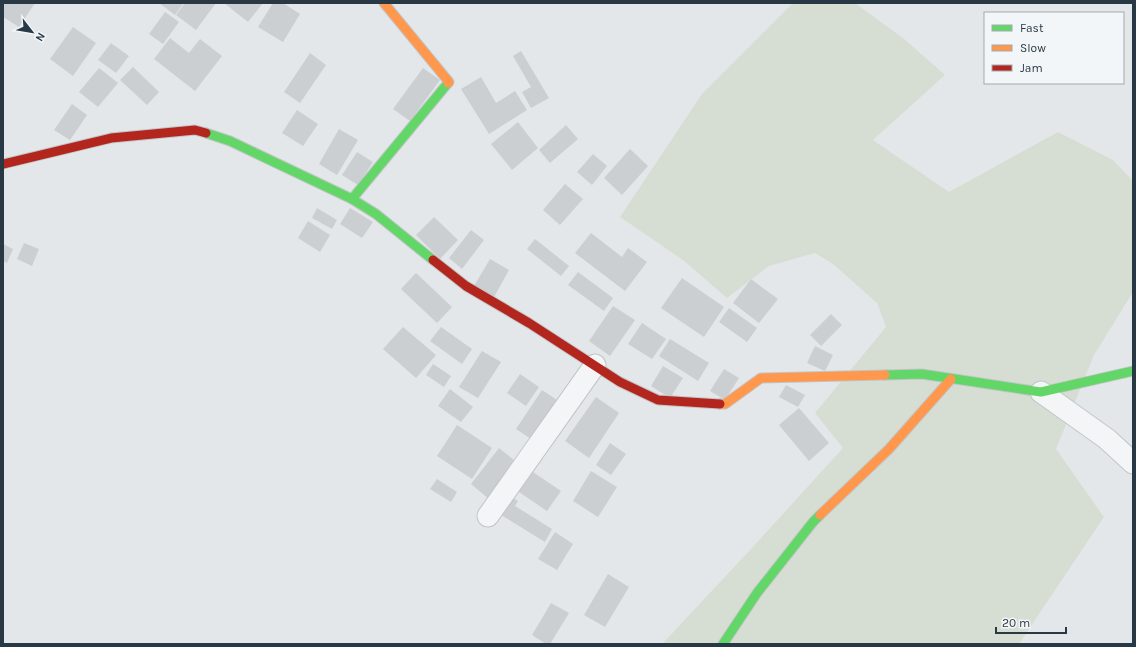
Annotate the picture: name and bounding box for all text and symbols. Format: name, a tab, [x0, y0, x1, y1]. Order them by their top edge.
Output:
north arrow	[12, 12, 52, 52]
legend	[984, 12, 1124, 84]
text: Fast	[1020, 21, 1044, 35]
text: N	[33, 30, 48, 44]
text: Slow	[1020, 41, 1046, 55]
text: Jam	[1020, 61, 1043, 75]
scale bar	[996, 609, 1066, 635]
text: 20 m	[1002, 616, 1030, 630]

